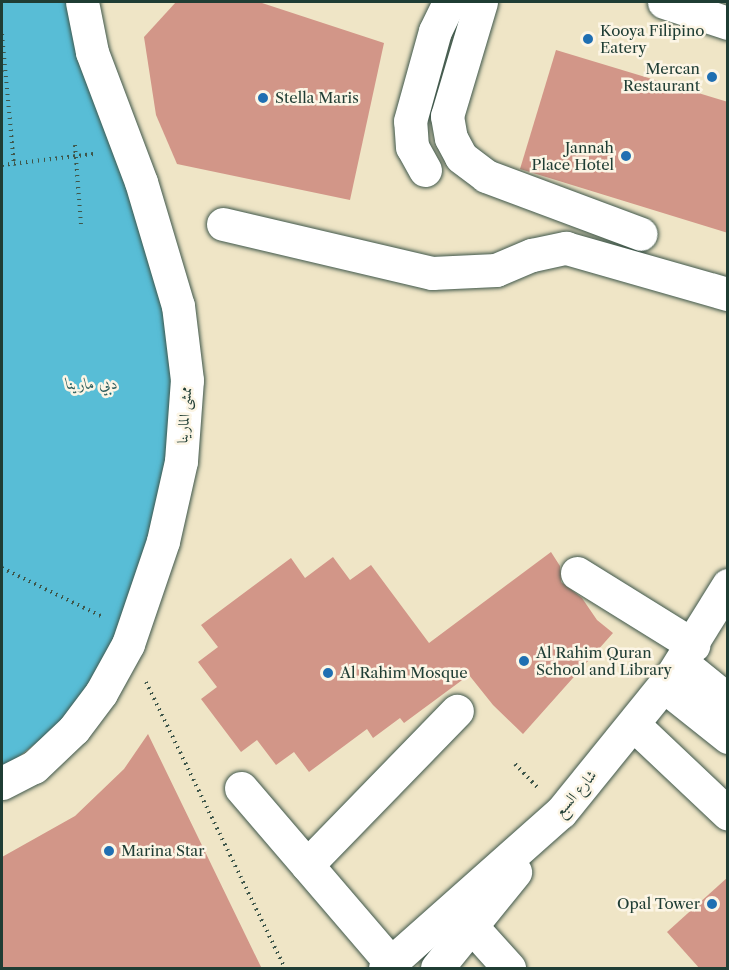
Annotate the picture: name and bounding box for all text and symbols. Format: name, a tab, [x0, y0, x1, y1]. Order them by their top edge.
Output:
place label: Kooya Filipino Eatery	[600, 21, 705, 56]
marker: Kooya Filipino Eatery	[581, 32, 595, 46]
place label: Mercan Restaurant	[623, 59, 700, 94]
marker: Mercan Restaurant	[705, 70, 719, 84]
place label: Stella Maris	[275, 89, 359, 107]
marker: Stella Maris	[256, 91, 270, 105]
place label: Jannah Place Hotel	[532, 138, 614, 173]
marker: Jannah Place Hotel	[619, 149, 633, 163]
water label: دبي مارينا	[66, 373, 118, 393]
street label: ممشى المارينا	[173, 386, 195, 444]
place label: Al Rahim Quran School and Library	[536, 643, 672, 678]
marker: Al Rahim Quran School and Library	[517, 654, 531, 668]
place label: Al Rahim Mosque	[340, 664, 468, 682]
marker: Al Rahim Mosque	[321, 666, 335, 680]
street label: شارع السبع	[550, 766, 600, 820]
place label: Marina Star	[121, 842, 205, 860]
marker: Marina Star	[102, 844, 116, 858]
place label: Opal Tower	[617, 895, 700, 913]
marker: Opal Tower	[705, 897, 719, 911]

